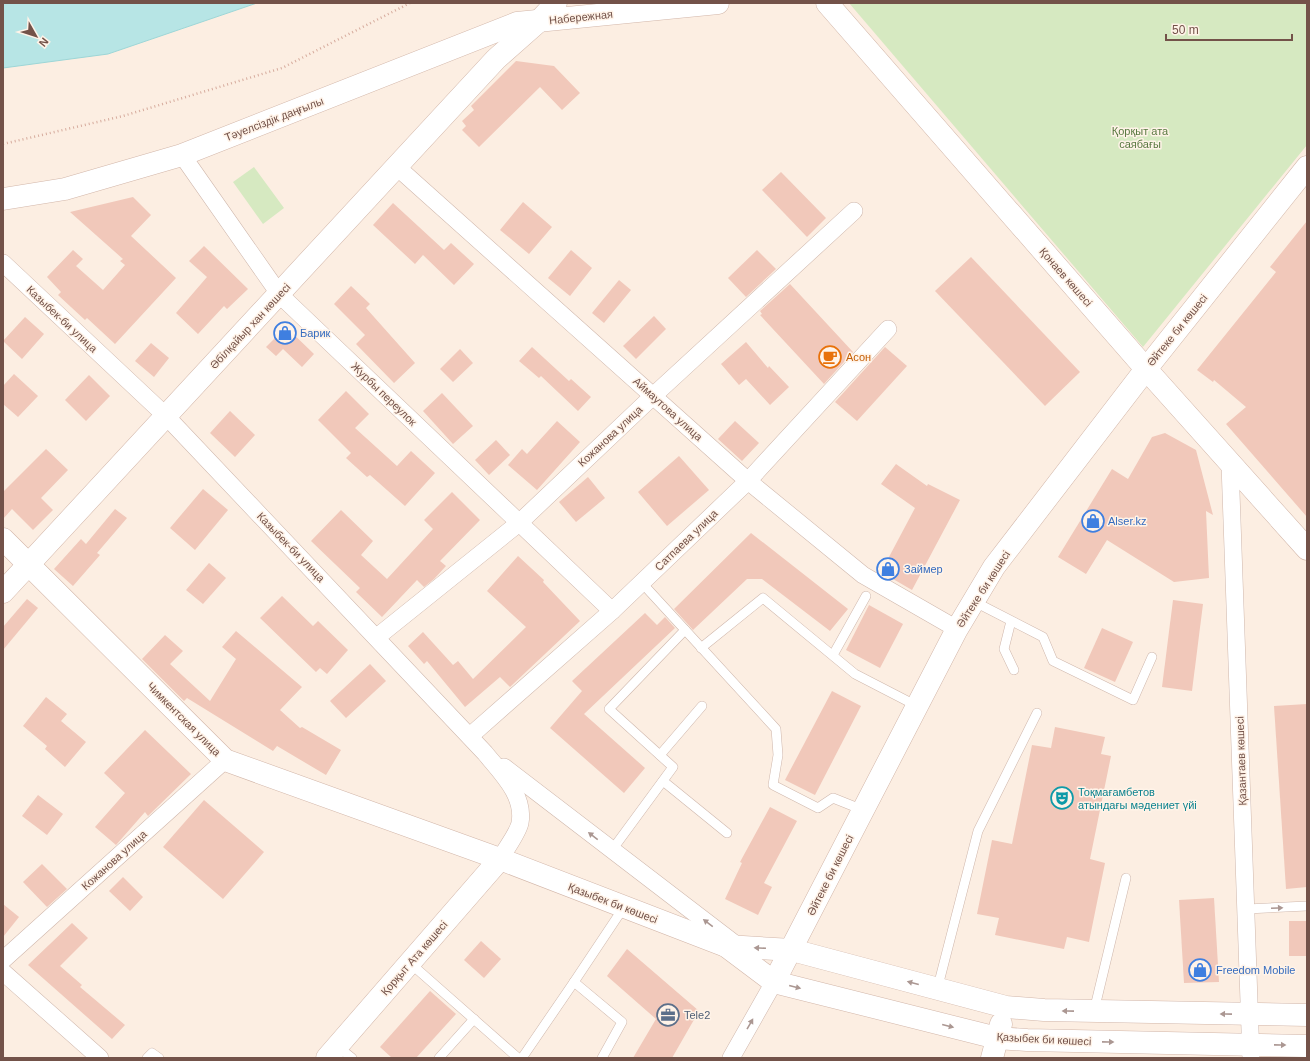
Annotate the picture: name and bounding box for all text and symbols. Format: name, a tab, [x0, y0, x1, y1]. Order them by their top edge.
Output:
street label: Набережная	[549, 8, 613, 26]
north arrow	[16, 16, 56, 56]
scale bar	[1166, 16, 1292, 42]
text: 50 m	[1172, 23, 1199, 37]
text: N	[37, 35, 51, 49]
street label: Тәуелсіздік даңғылы	[223, 95, 325, 143]
park label: Қорқыт ата саябағы	[1112, 125, 1169, 150]
street label: Қонаев көшесі	[1037, 245, 1095, 309]
street label: Әбілқайыр хан көшесі	[207, 281, 293, 371]
street label: Казыбек-би улица	[24, 283, 100, 355]
street label: Әйтеке би көшесі	[1144, 292, 1210, 368]
shop icon: Барик	[272, 320, 298, 346]
place label: Барик	[300, 327, 331, 339]
cafe icon: Асон	[817, 344, 843, 370]
place label: Асон	[846, 351, 871, 363]
street label: Журбы переулок	[349, 360, 419, 428]
street label: Аймаутова улица	[631, 375, 706, 444]
street label: Кожанова улица	[575, 403, 645, 469]
street label: Сатпаева улица	[652, 506, 720, 573]
shop icon: Alser.kz	[1080, 508, 1106, 534]
street label: Казыбек-би улица	[255, 510, 328, 585]
place label: Alser.kz	[1108, 515, 1147, 527]
street label: Әйтеке би көшесі	[954, 548, 1012, 630]
shop icon: Займер	[875, 556, 901, 582]
place label: Займер	[904, 563, 943, 575]
street label: Чимкентская улица	[145, 680, 224, 759]
street label: Қазантаев көшесі	[1233, 716, 1249, 806]
theatre icon: Тоқмағамбетов атындағы мәдениет үйі	[1049, 785, 1075, 811]
place label: Тоқмағамбетов атындағы мәдениет үйі	[1078, 786, 1197, 811]
street label: Кожанова улица	[79, 827, 150, 892]
one-way arrow	[588, 831, 599, 840]
street label: Әйтеке би көшесі	[804, 833, 856, 917]
street label: Қазыбек би көшесі	[567, 880, 659, 926]
one-way arrow	[1271, 904, 1283, 911]
street label: Қорқыт Ата көшесі	[378, 918, 450, 998]
one-way arrow	[702, 919, 713, 928]
one-way arrow	[754, 945, 766, 952]
shop icon: Freedom Mobile	[1187, 957, 1213, 983]
place label: Freedom Mobile	[1216, 964, 1295, 976]
one-way arrow	[907, 980, 919, 986]
one-way arrow	[789, 984, 801, 990]
office icon: Tele2	[655, 1002, 681, 1028]
one-way arrow	[1062, 1007, 1074, 1014]
place label: Tele2	[684, 1009, 710, 1021]
one-way arrow	[1219, 1011, 1232, 1017]
one-way arrow	[747, 1018, 754, 1030]
one-way arrow	[942, 1023, 955, 1029]
street label: Қазыбек би көшесі	[996, 1031, 1092, 1047]
one-way arrow	[1102, 1039, 1115, 1045]
one-way arrow	[1274, 1042, 1287, 1048]

